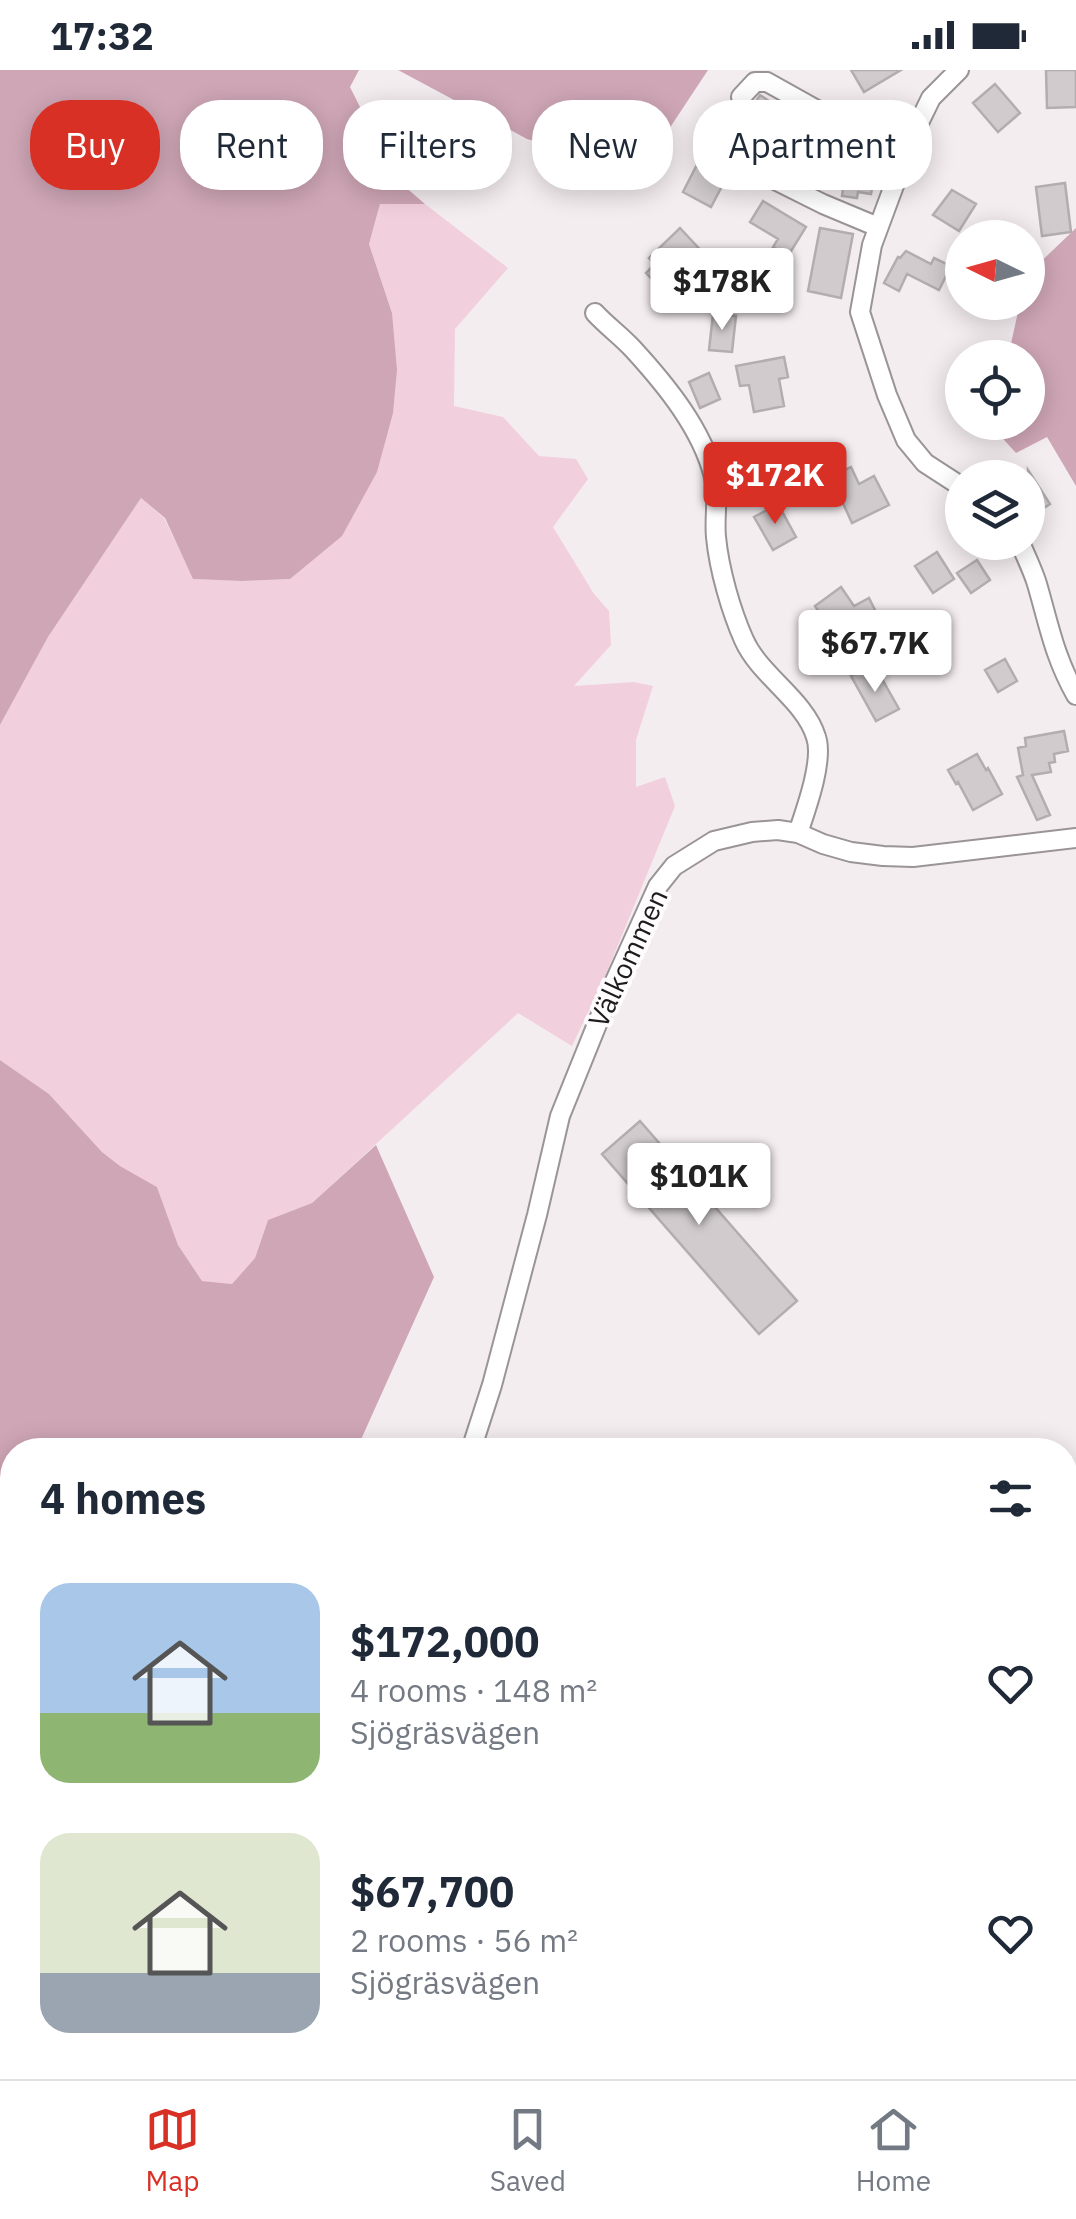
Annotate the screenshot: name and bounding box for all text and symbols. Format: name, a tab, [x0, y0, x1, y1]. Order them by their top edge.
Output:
text: 17:32	[50, 11, 154, 60]
chip: Buy	[30, 100, 160, 190]
chip: Rent	[180, 100, 323, 190]
chip: Filters	[343, 100, 512, 190]
chip: New	[532, 100, 673, 190]
chip: Apartment	[693, 100, 932, 190]
north arrow	[945, 220, 1045, 320]
map controls	[945, 220, 1045, 560]
pin: $178K	[652, 248, 792, 333]
text: $178K	[672, 259, 772, 301]
button: locate	[945, 340, 1045, 440]
pin: $172K	[705, 442, 845, 527]
text: $172K	[725, 453, 825, 495]
button: layers	[945, 460, 1045, 560]
pin: $67.7K	[794, 610, 956, 695]
text: $67.7K	[820, 621, 930, 663]
street label: Välkommen	[579, 882, 676, 1033]
pin: $101K	[629, 1143, 769, 1228]
text: $101K	[649, 1154, 749, 1196]
text: 4 homes	[40, 1471, 206, 1526]
icon: filters	[983, 1471, 1038, 1526]
text: $172,000	[350, 1614, 539, 1669]
icon: home	[120, 1623, 240, 1743]
icon: heart	[983, 1656, 1038, 1711]
text: 4 rooms · 148 m²	[350, 1669, 597, 1711]
text: Sjögräsvägen	[350, 1711, 540, 1753]
text: $67,700	[350, 1864, 514, 1919]
icon: home	[120, 1873, 240, 1993]
icon: heart	[983, 1906, 1038, 1961]
text: 2 rooms · 56 m²	[350, 1919, 578, 1961]
text: Sjögräsvägen	[350, 1961, 540, 2003]
tab: Map	[145, 2102, 200, 2199]
tab: Saved	[490, 2102, 566, 2199]
tab: Home	[856, 2102, 931, 2199]

